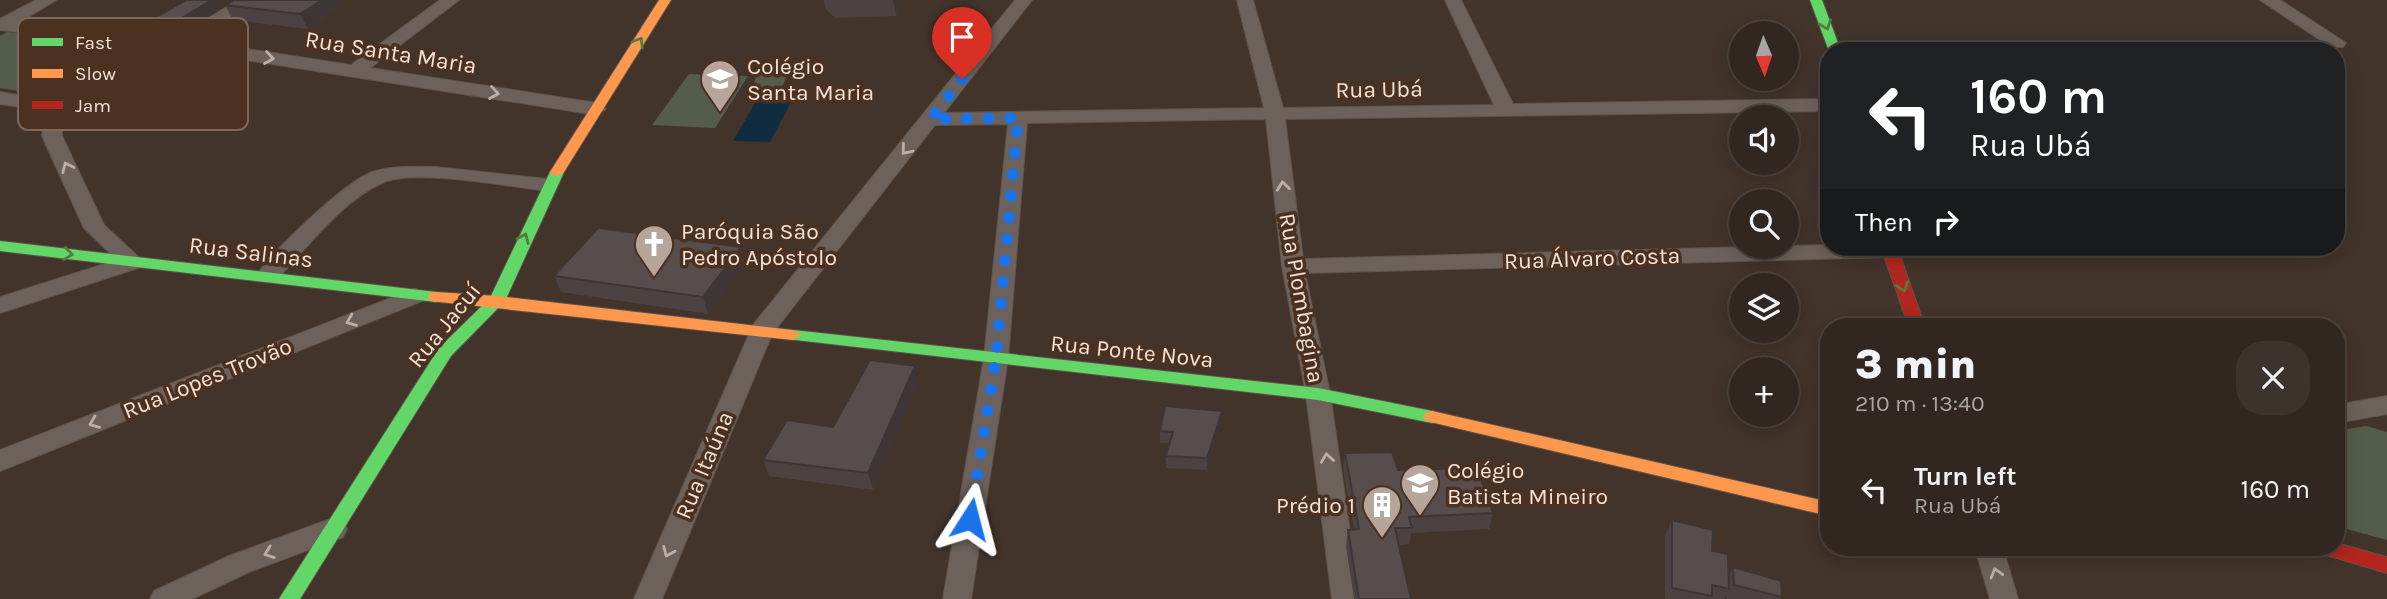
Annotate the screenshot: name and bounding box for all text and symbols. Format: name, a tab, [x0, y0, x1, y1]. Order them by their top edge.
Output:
pin	[932, 7, 992, 79]
legend	[18, 18, 248, 130]
icon: arrive	[943, 18, 981, 56]
one-way arrow	[1817, 19, 1831, 31]
north arrow	[1729, 21, 1799, 91]
map controls	[1729, 21, 1799, 427]
street label: Rua Santa Maria	[303, 26, 479, 79]
text: Fast	[75, 32, 112, 54]
one-way arrow	[630, 37, 643, 50]
one-way arrow	[264, 50, 275, 65]
place label: Colégio Santa Maria	[747, 53, 874, 106]
school or university icon: Colégio Santa Maria	[699, 58, 741, 113]
text: Slow	[75, 63, 116, 85]
text: 160 m	[1970, 68, 2107, 125]
icon: left	[1855, 70, 1946, 161]
street label: Rua Ubá	[1335, 75, 1423, 104]
one-way arrow	[488, 85, 500, 100]
text: Jam	[75, 95, 111, 117]
button: sound	[1729, 105, 1799, 175]
text: Rua Ubá	[1970, 127, 2092, 164]
one-way arrow	[901, 142, 914, 154]
one-way arrow	[61, 162, 75, 175]
one-way arrow	[1276, 180, 1291, 191]
button: search	[1729, 189, 1799, 259]
icon: right	[1927, 203, 1965, 241]
text: Then	[1855, 207, 1913, 238]
street label: Rua Plombagina	[1273, 211, 1330, 385]
place label: Paróquia São Pedro Apóstolo	[681, 218, 837, 271]
church icon: Paróquia São Pedro Apóstolo	[633, 223, 675, 278]
street label: Rua Salinas	[187, 232, 314, 273]
one-way arrow	[516, 233, 530, 246]
street label: Rua Álvaro Costa	[1503, 242, 1681, 275]
one-way arrow	[63, 246, 74, 261]
button: layers	[1729, 273, 1799, 343]
street label: Rua Jacuí	[402, 278, 487, 373]
one-way arrow	[1895, 280, 1909, 293]
one-way arrow	[346, 312, 358, 326]
street label: Rua Ponte Nova	[1049, 330, 1215, 373]
street label: Rua Lopes Trovão	[119, 332, 296, 425]
text: 3 min	[1855, 339, 1976, 389]
button: close	[2236, 341, 2310, 415]
button: +	[1729, 357, 1799, 427]
text: 210 m · 13:40	[1855, 390, 1985, 417]
street label: Rua Itaúna	[670, 407, 739, 523]
one-way arrow	[89, 415, 101, 429]
one-way arrow	[1320, 453, 1335, 464]
place label: Colégio Batista Mineiro	[1447, 457, 1608, 510]
text: Turn left	[1914, 461, 2016, 492]
school or university icon: Colégio Batista Mineiro	[1399, 462, 1441, 517]
icon: left	[1855, 471, 1893, 509]
text: 160 m	[2241, 474, 2310, 505]
position arrow	[933, 482, 1007, 556]
building icon: Prédio 1	[1361, 484, 1403, 539]
place label: Prédio 1	[1276, 492, 1355, 519]
text: Rua Ubá	[1914, 492, 2001, 519]
one-way arrow	[264, 545, 276, 559]
one-way arrow	[662, 545, 676, 557]
one-way arrow	[1990, 568, 2005, 580]

